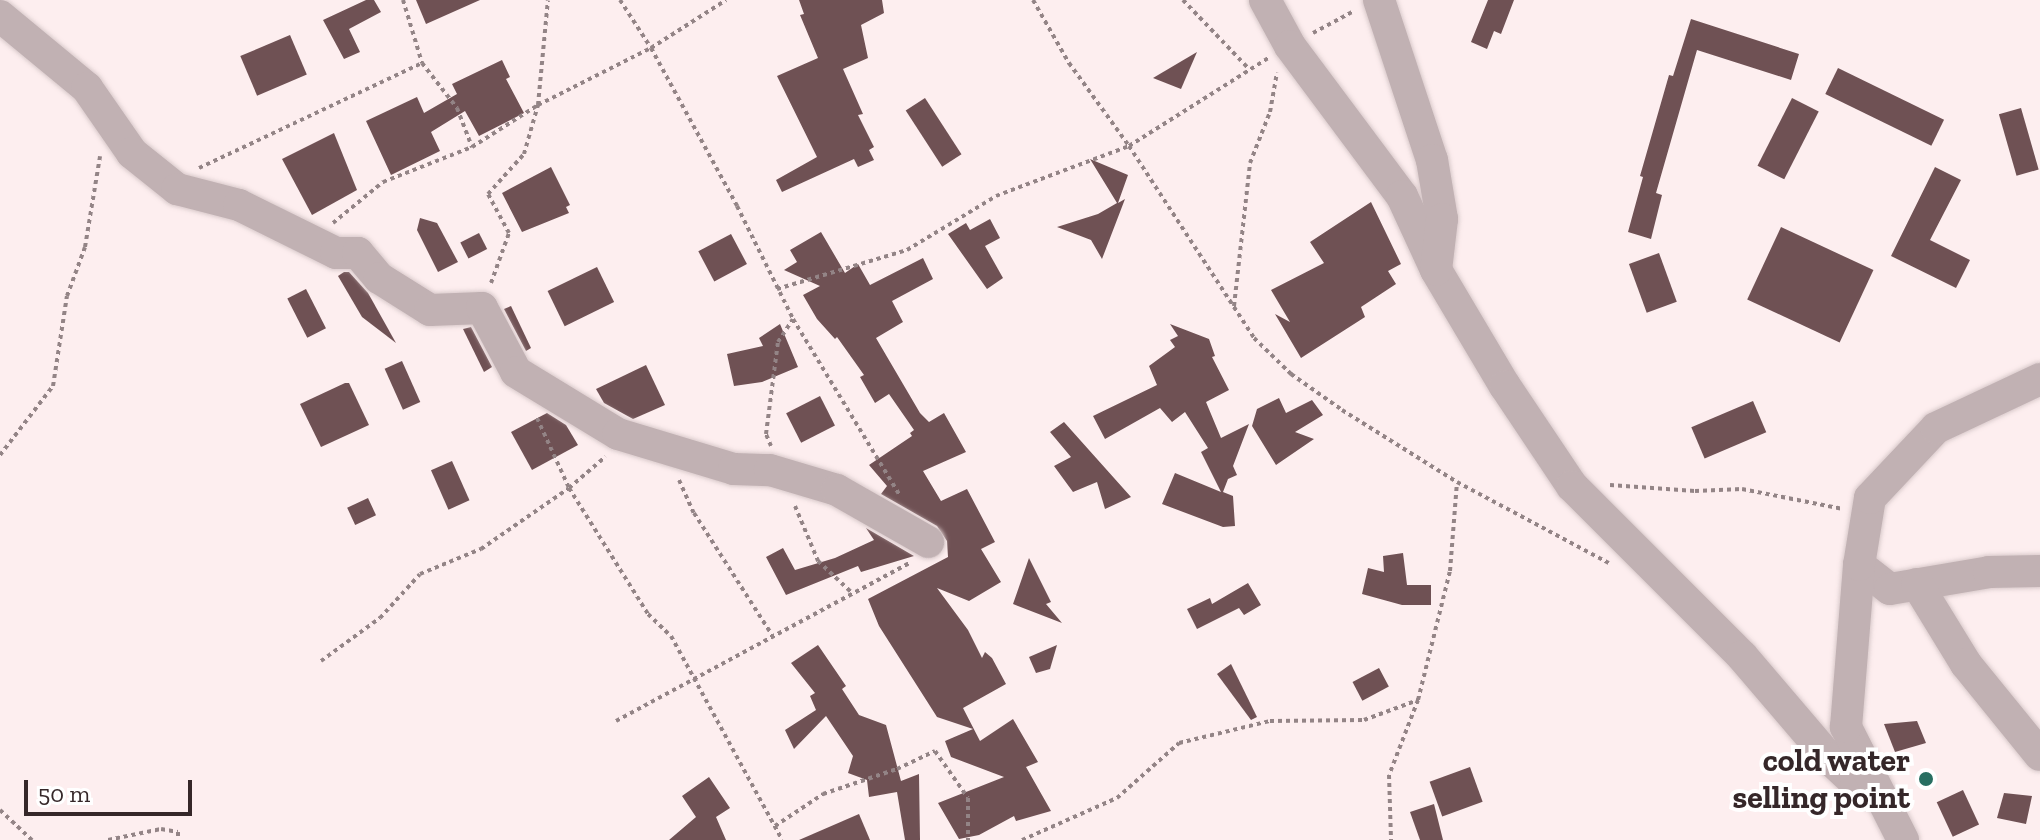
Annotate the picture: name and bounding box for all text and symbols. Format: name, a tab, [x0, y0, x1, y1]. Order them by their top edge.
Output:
place label: cold water selling point	[1733, 742, 1910, 817]
scale bar	[28, 764, 196, 814]
marker: cold water selling point	[1917, 770, 1935, 788]
text: 50 m	[38, 779, 90, 808]

